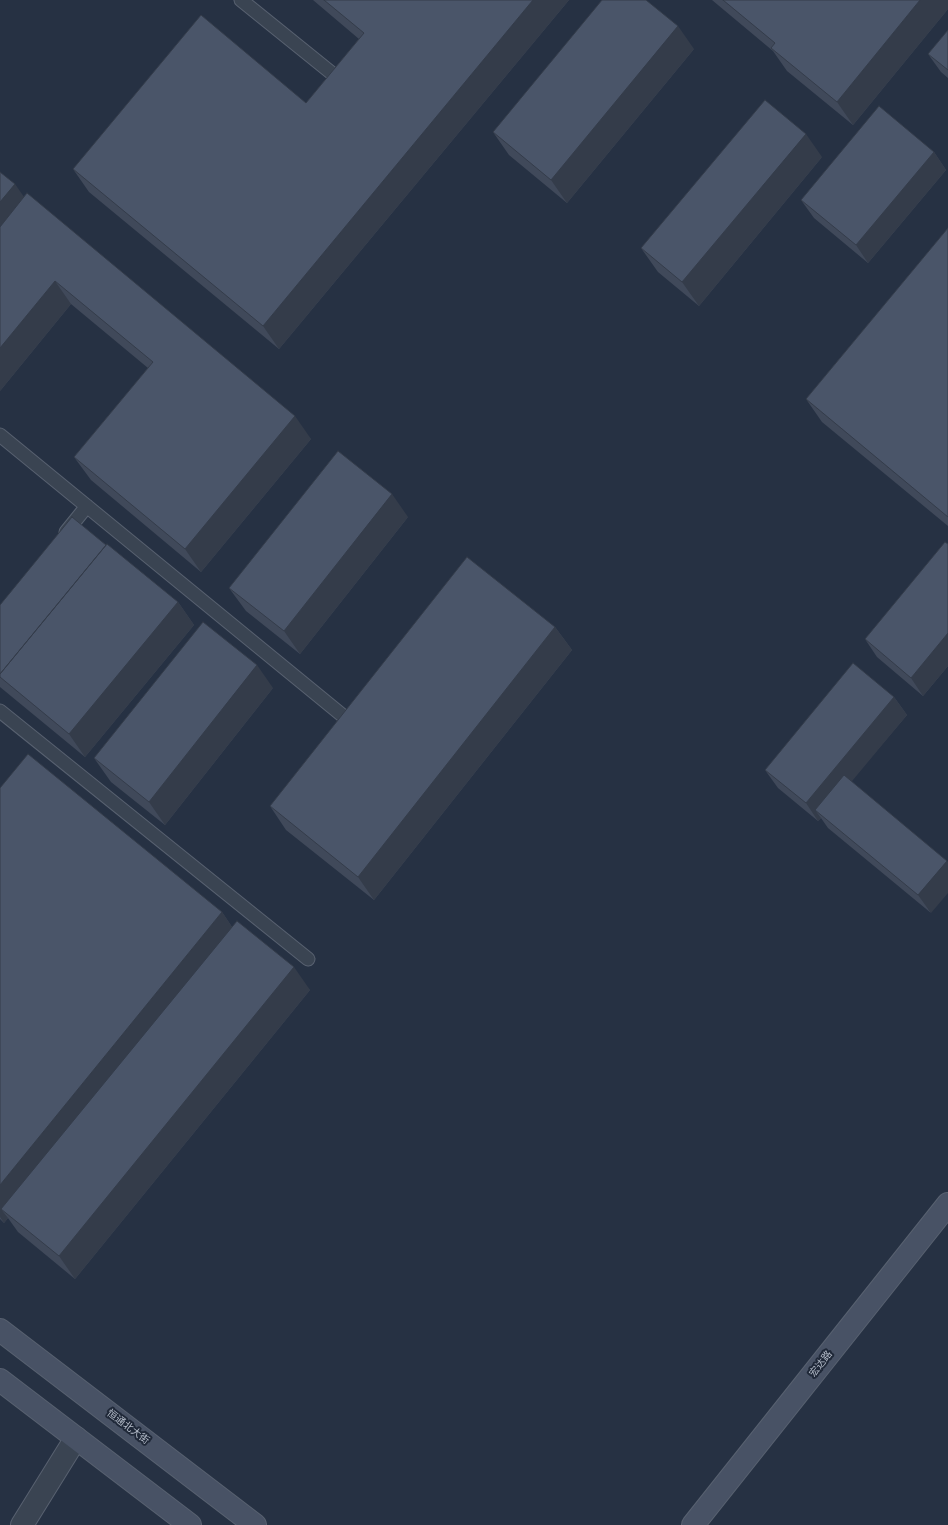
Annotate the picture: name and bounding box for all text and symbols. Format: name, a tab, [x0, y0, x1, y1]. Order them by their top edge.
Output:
street label: 宏达路	[807, 1348, 835, 1380]
street label: 恒通北大街	[104, 1407, 152, 1447]

